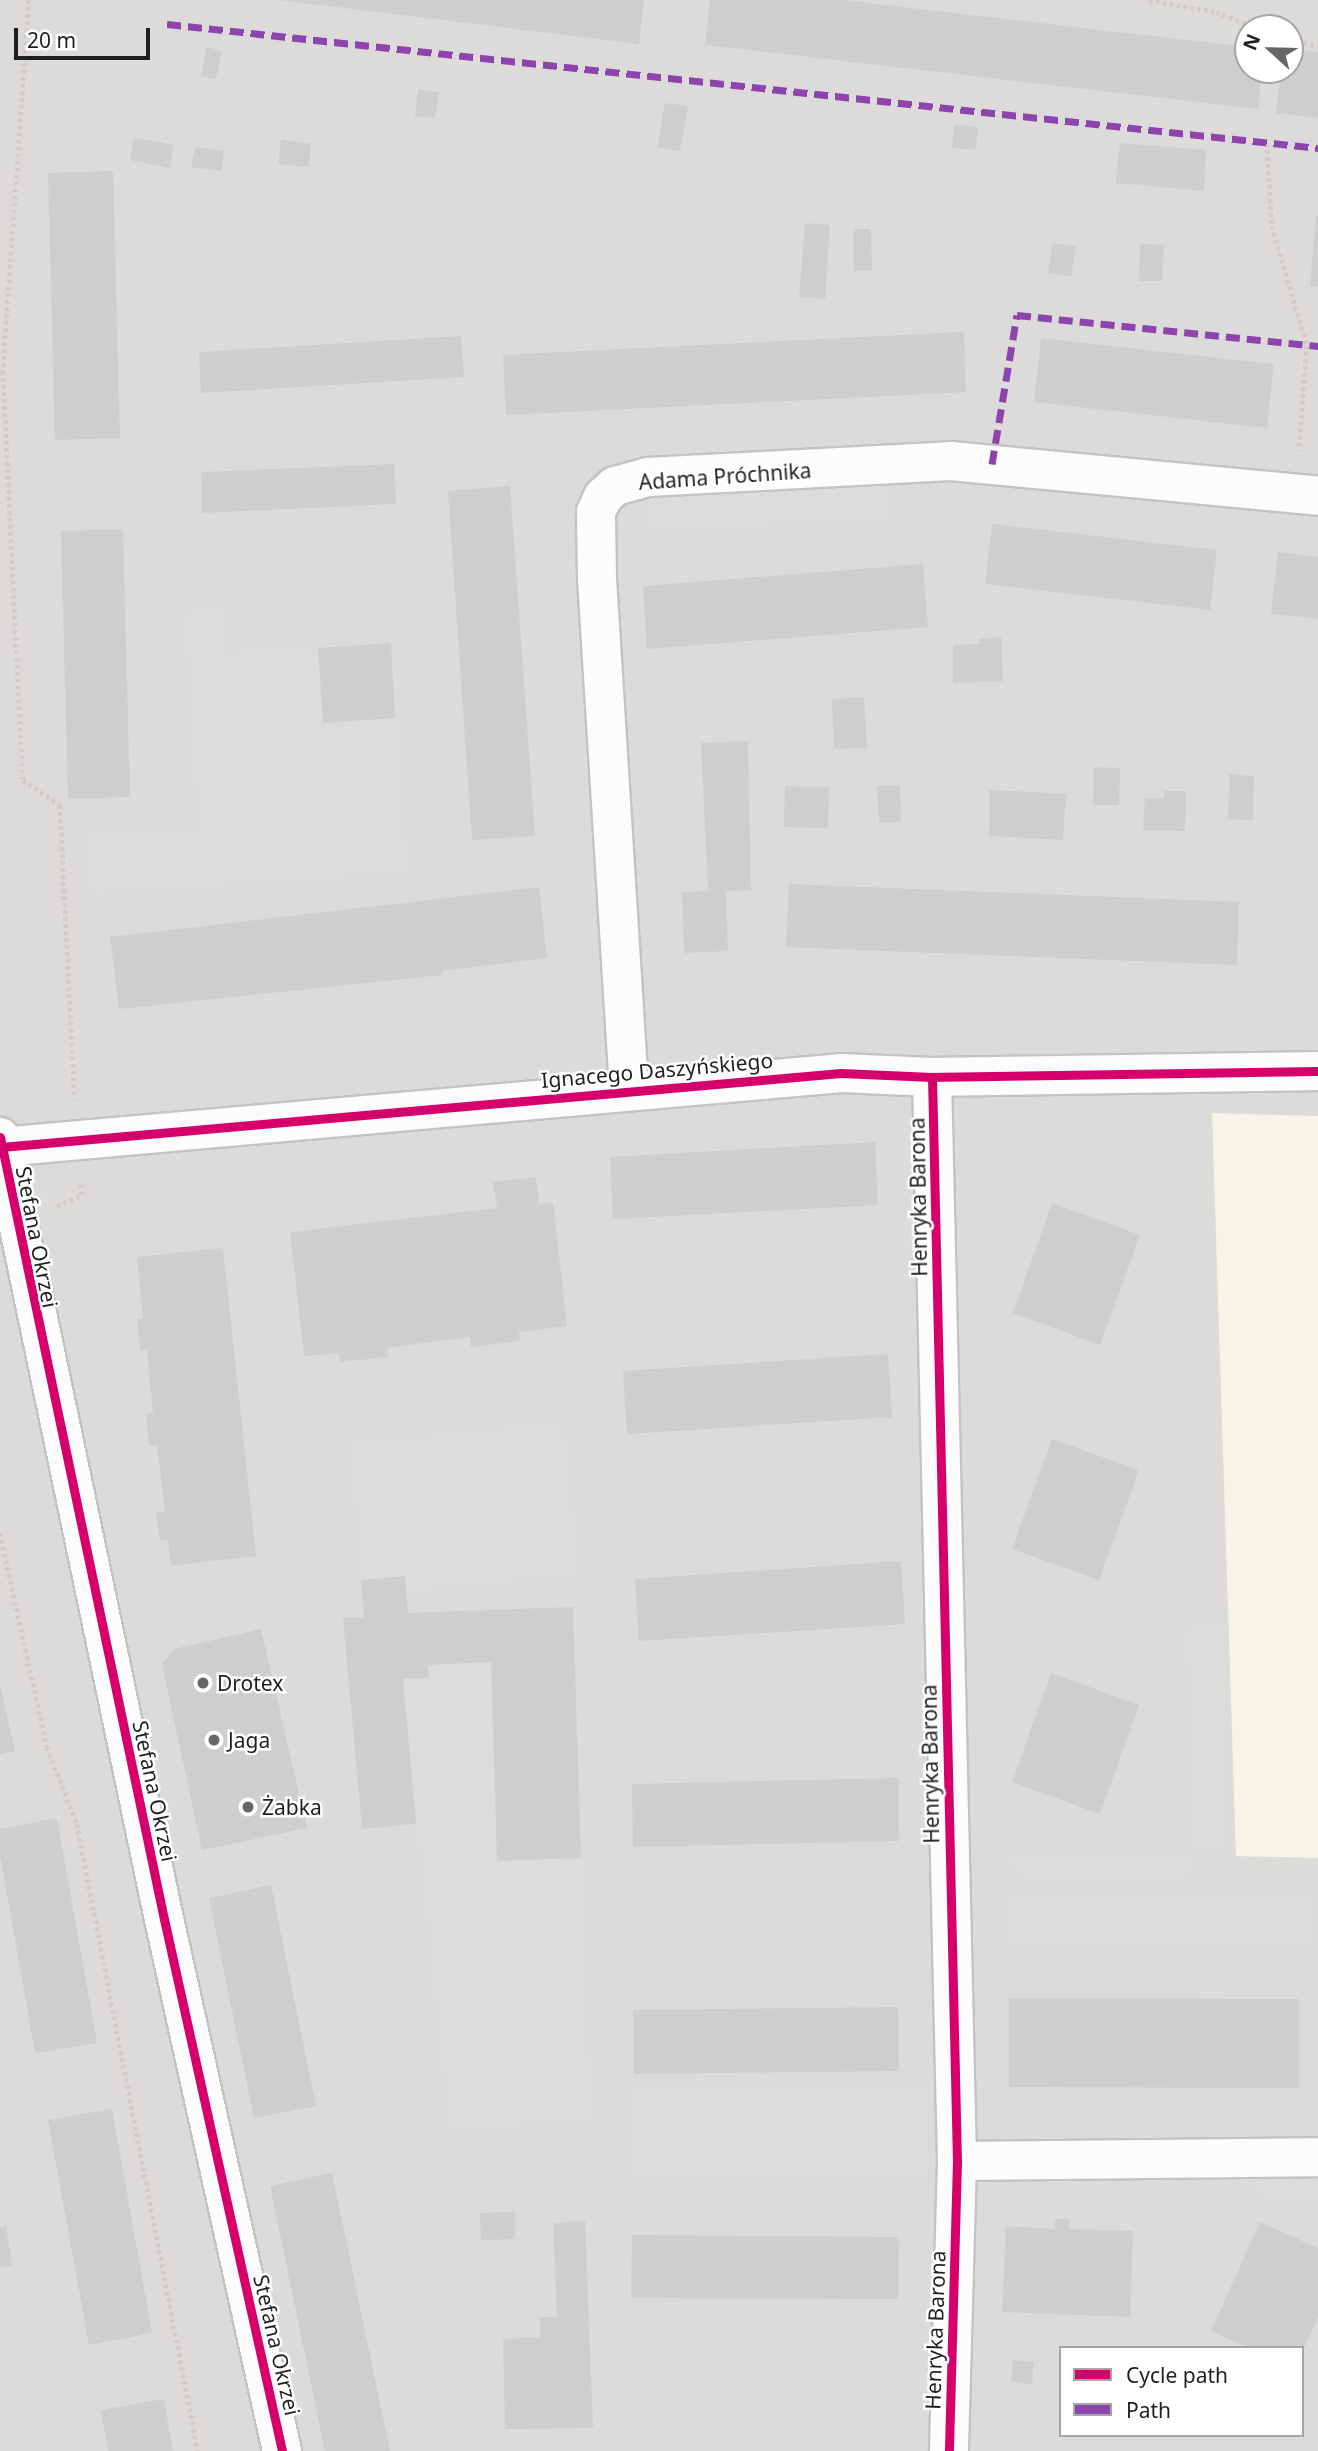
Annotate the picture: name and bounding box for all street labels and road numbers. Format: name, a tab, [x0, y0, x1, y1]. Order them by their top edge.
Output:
street label: Adama Próchnika	[638, 457, 812, 495]
street label: Ignacego Daszyńskiego	[540, 1047, 774, 1093]
street label: Henryka Barona	[904, 1117, 932, 1277]
street label: Stefana Okrzei	[11, 1164, 63, 1310]
street label: Henryka Barona	[916, 1684, 944, 1844]
street label: Stefana Okrzei	[128, 1718, 182, 1864]
street label: Henryka Barona	[920, 2250, 950, 2410]
street label: Stefana Okrzei	[249, 2272, 305, 2418]

